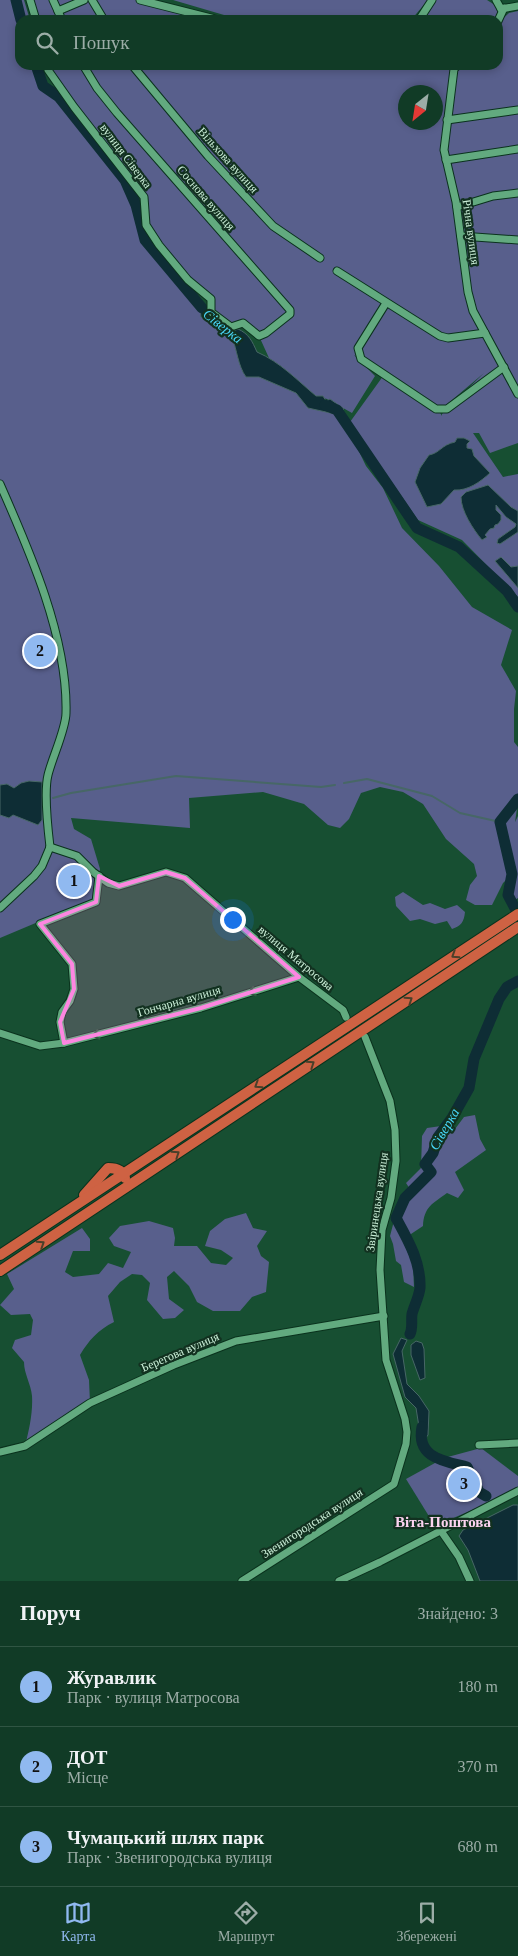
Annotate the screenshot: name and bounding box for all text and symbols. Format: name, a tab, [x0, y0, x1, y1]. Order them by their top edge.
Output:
search box	[15, 15, 503, 70]
icon: search	[33, 29, 61, 57]
text: Пошук	[73, 32, 130, 53]
north arrow	[398, 85, 443, 130]
street label: вулиця Сіверка	[97, 121, 155, 192]
street label: Вільхова вулиця	[195, 124, 261, 196]
street label: Соснова вулиця	[174, 163, 238, 234]
street label: Річна вулиця	[459, 198, 483, 266]
water label: Сіверка	[200, 306, 245, 346]
pin: 2	[24, 632, 56, 670]
pin: 1	[58, 862, 90, 900]
your location	[220, 907, 246, 933]
street label: вулиця Матросова	[256, 923, 337, 994]
one-way arrow	[452, 949, 461, 958]
street label: Гончарна вулиця	[136, 982, 222, 1020]
one-way arrow	[249, 986, 257, 996]
one-way arrow	[403, 997, 413, 1006]
one-way arrow	[91, 1029, 100, 1040]
one-way arrow	[306, 1061, 315, 1070]
one-way arrow	[254, 1079, 264, 1088]
water label: Сіверка	[427, 1106, 462, 1153]
one-way arrow	[170, 1151, 180, 1160]
street label: Звіринецька вулиця	[363, 1151, 391, 1253]
one-way arrow	[35, 1241, 44, 1250]
street label: Берегова вулиця	[139, 1329, 221, 1375]
pin: 3	[448, 1465, 480, 1503]
street label: Звенигородська вулиця	[259, 1485, 366, 1561]
district label: Віта-Поштова	[395, 1514, 491, 1530]
text: Поруч	[20, 1601, 81, 1625]
text: Знайдено: 3	[418, 1605, 498, 1622]
text: Журавлик	[67, 1667, 156, 1688]
text: 1	[32, 1678, 40, 1695]
text: 180 m	[458, 1678, 498, 1695]
text: Парк · вулиця Матросова	[67, 1689, 240, 1706]
text: ДОТ	[67, 1747, 108, 1768]
text: 2	[32, 1758, 40, 1775]
text: 370 m	[458, 1758, 498, 1775]
text: Місце	[67, 1769, 108, 1786]
text: Чумацький шлях парк	[67, 1827, 264, 1848]
text: 3	[32, 1838, 40, 1855]
text: 680 m	[458, 1838, 498, 1855]
text: Парк · Звенигородська вулиця	[67, 1849, 272, 1866]
tab: Карта	[61, 1899, 96, 1945]
tab: Маршрут	[218, 1899, 274, 1945]
tab: Збережені	[396, 1899, 457, 1945]

